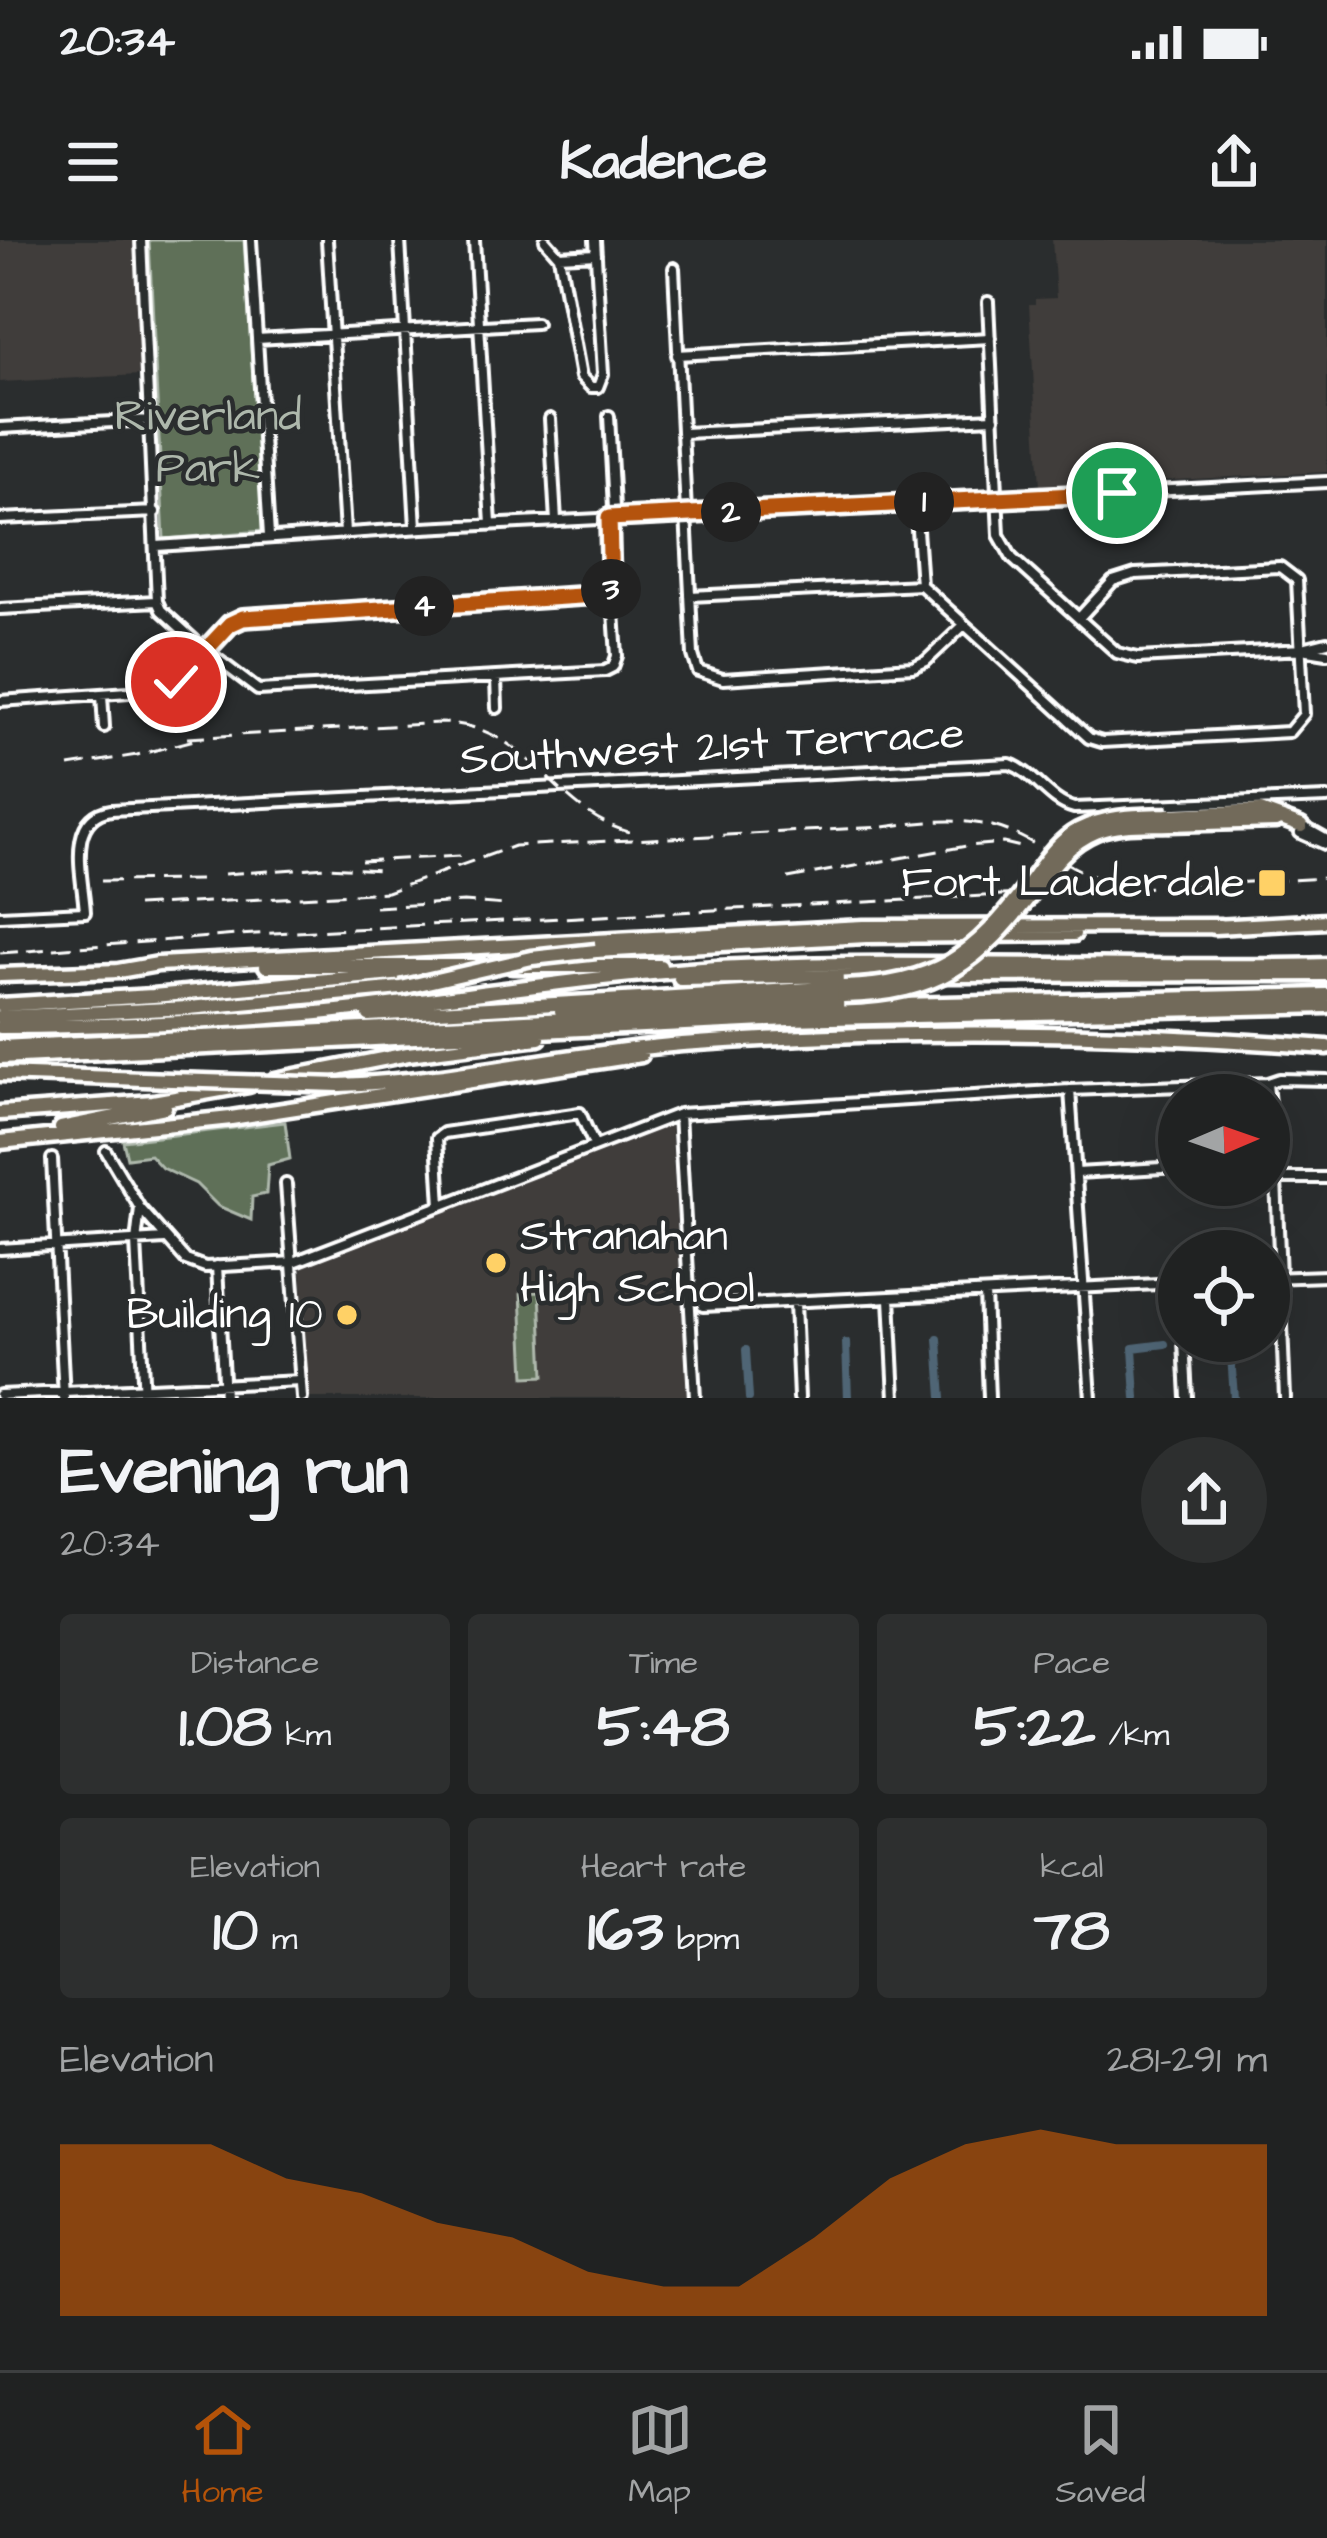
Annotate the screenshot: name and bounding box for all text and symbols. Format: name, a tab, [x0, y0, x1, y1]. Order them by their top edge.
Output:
text: 20:34	[60, 11, 175, 73]
text: Kadence	[560, 125, 767, 200]
icon: menu	[60, 129, 126, 195]
icon: share	[1201, 129, 1267, 195]
park label: Riverland Park	[115, 386, 301, 500]
pin	[1066, 442, 1168, 544]
icon: arrive	[1084, 460, 1150, 526]
pin: 1	[894, 472, 954, 532]
text: 1	[922, 479, 926, 525]
pin: 2	[701, 482, 761, 542]
text: 2	[722, 489, 740, 535]
pin: 3	[581, 559, 641, 619]
text: 3	[603, 566, 619, 612]
pin: 4	[394, 576, 454, 636]
text: 4	[413, 583, 435, 629]
pin	[125, 631, 227, 733]
icon: check	[143, 649, 209, 715]
street label: Southwest 21st Terrace	[458, 703, 966, 791]
place label: Fort Lauderdale	[901, 852, 1245, 914]
marker: Fort Lauderdale	[1256, 867, 1288, 899]
north arrow	[1158, 1074, 1290, 1206]
map controls	[1158, 1074, 1290, 1362]
place label: Stranahan High School	[520, 1206, 755, 1320]
button: locate	[1158, 1230, 1290, 1362]
marker: Stranahan High School	[483, 1250, 509, 1276]
place label: Building 10	[127, 1284, 323, 1346]
marker: Building 10	[334, 1302, 360, 1328]
text: Evening run	[60, 1427, 408, 1519]
button: share	[1141, 1437, 1267, 1563]
text: 20:34	[60, 1518, 160, 1572]
text: Distance	[191, 1640, 319, 1686]
text: Time	[629, 1640, 698, 1686]
text: Pace	[1034, 1640, 1110, 1686]
text: 1.08	[179, 1686, 272, 1769]
text: 5:48	[597, 1686, 730, 1769]
text: 5:22	[974, 1686, 1095, 1769]
text: km	[272, 1712, 331, 1758]
text: /km	[1095, 1712, 1170, 1758]
text: Elevation	[190, 1844, 320, 1890]
text: Heart rate	[581, 1844, 746, 1890]
text: kcal	[1040, 1844, 1103, 1890]
text: 10	[213, 1890, 258, 1973]
text: 163	[588, 1890, 664, 1973]
text: 78	[1034, 1890, 1110, 1973]
text: m	[258, 1916, 297, 1962]
text: bpm	[664, 1916, 739, 1962]
text: Elevation	[60, 2034, 214, 2088]
text: 281–291 m	[1107, 2034, 1267, 2088]
tab: Home	[182, 2397, 264, 2515]
tab: Map	[627, 2397, 693, 2515]
tab: Saved	[1056, 2397, 1145, 2515]

